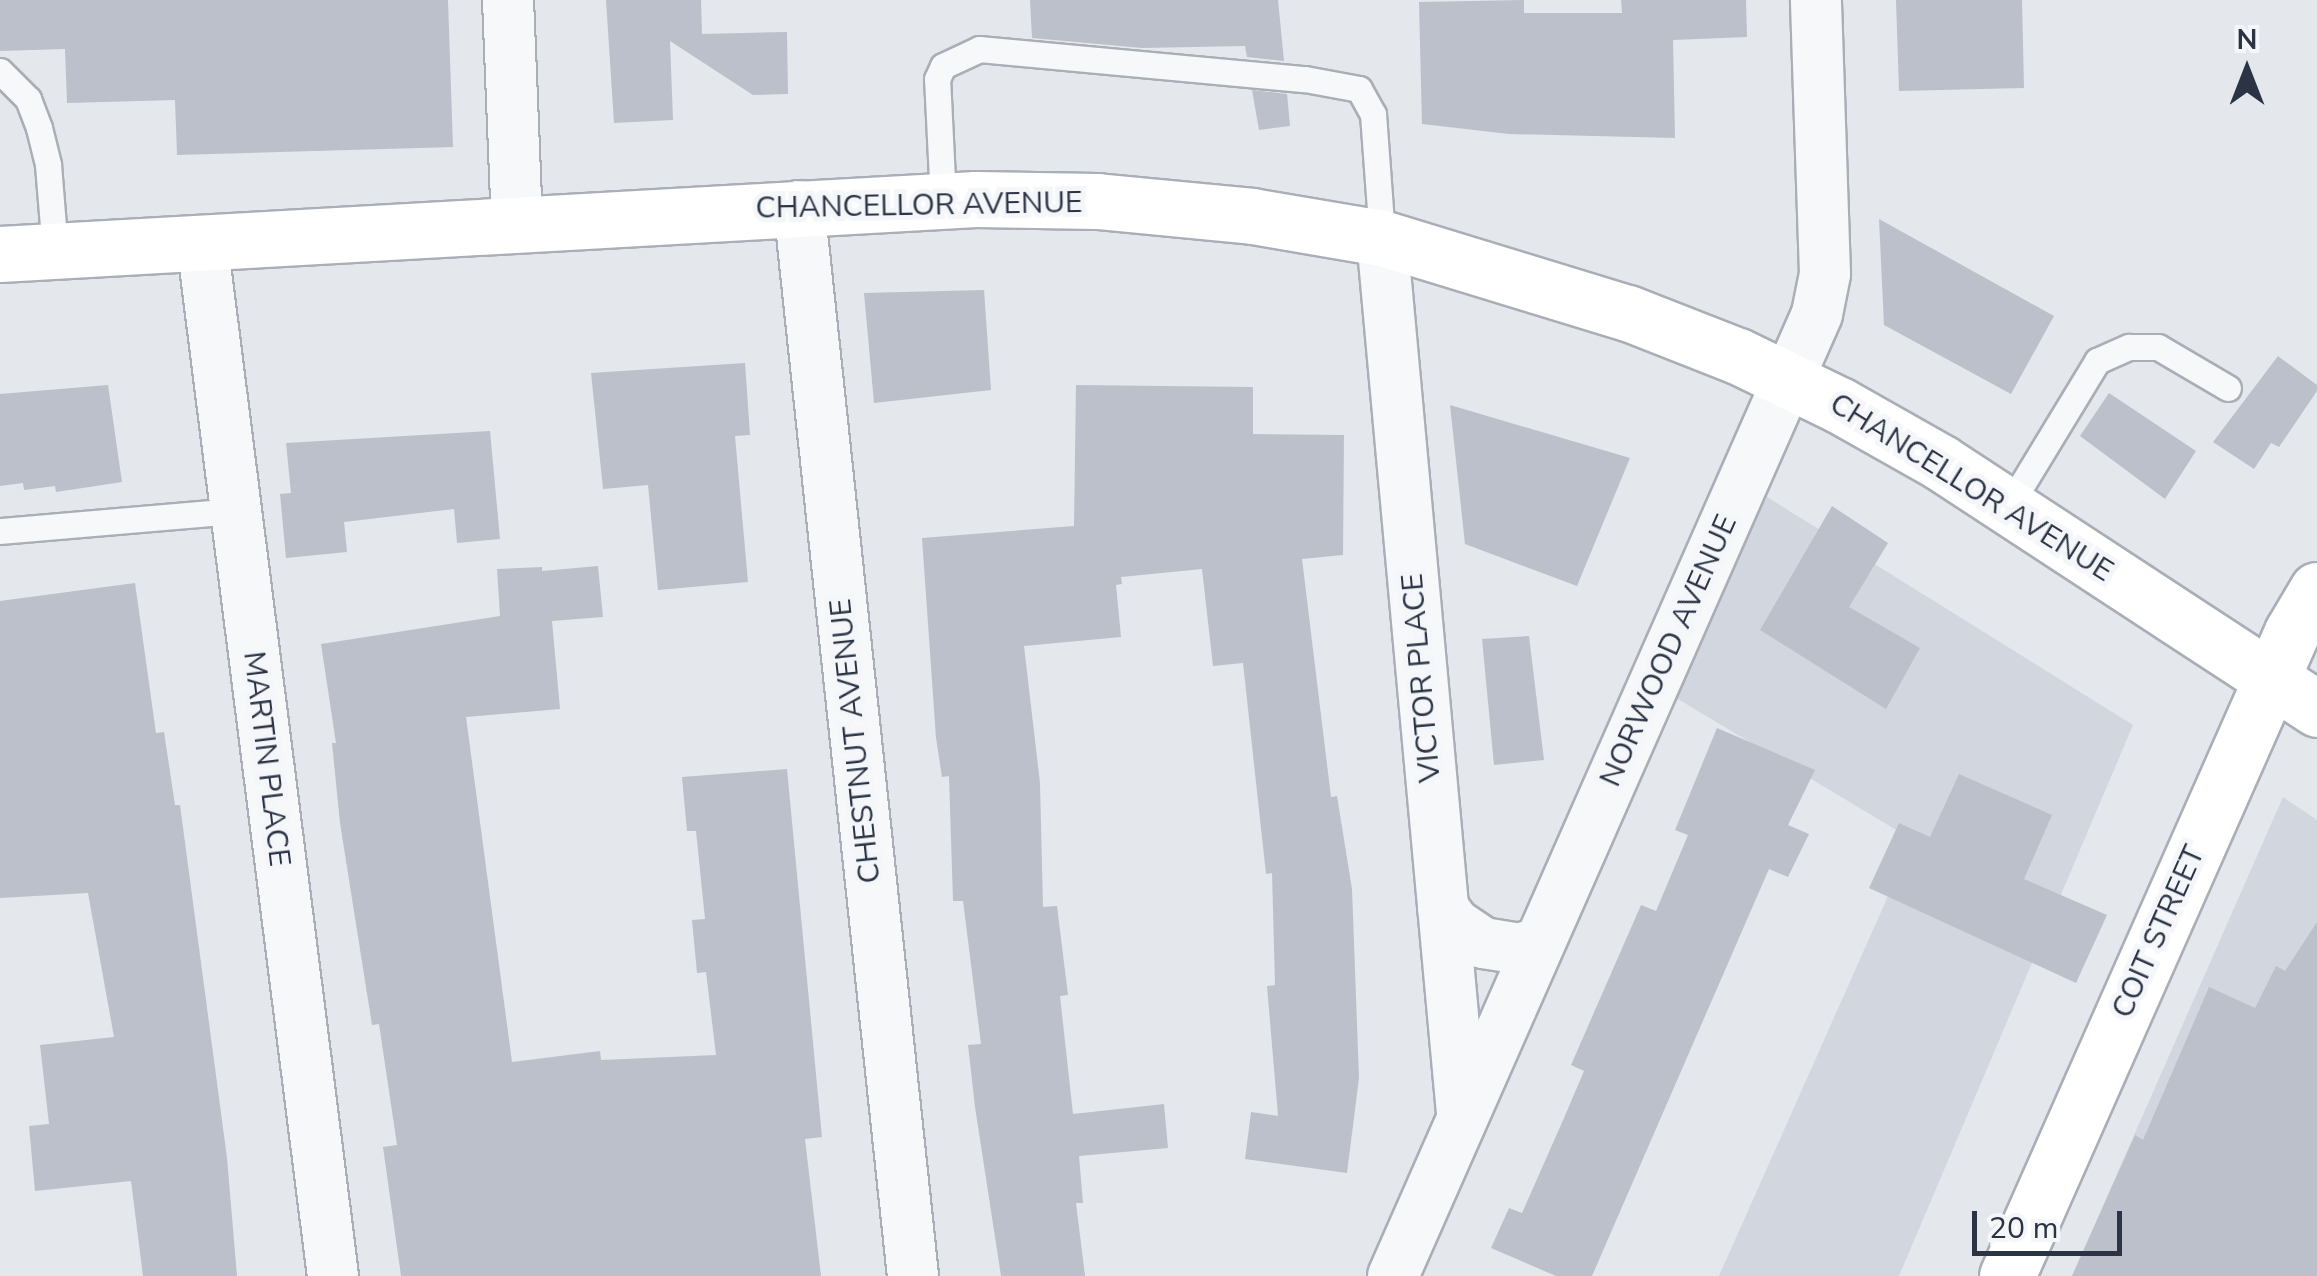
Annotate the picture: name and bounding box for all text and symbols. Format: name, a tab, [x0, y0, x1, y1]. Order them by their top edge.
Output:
north arrow	[2197, 20, 2297, 120]
text: N	[2237, 21, 2257, 59]
street label: CHANCELLOR AVENUE	[755, 185, 1083, 227]
street label: CHANCELLOR AVENUE	[1823, 386, 2119, 590]
street label: NORWOOD AVENUE	[1593, 510, 1745, 792]
street label: VICTOR PLACE	[1395, 572, 1449, 784]
street label: CHESTNUT AVENUE	[823, 597, 889, 885]
street label: MARTIN PLACE	[235, 649, 297, 869]
street label: COIT STREET	[2105, 840, 2213, 1024]
scale bar	[1977, 1191, 2127, 1253]
text: 20 m	[1989, 1208, 2058, 1249]

